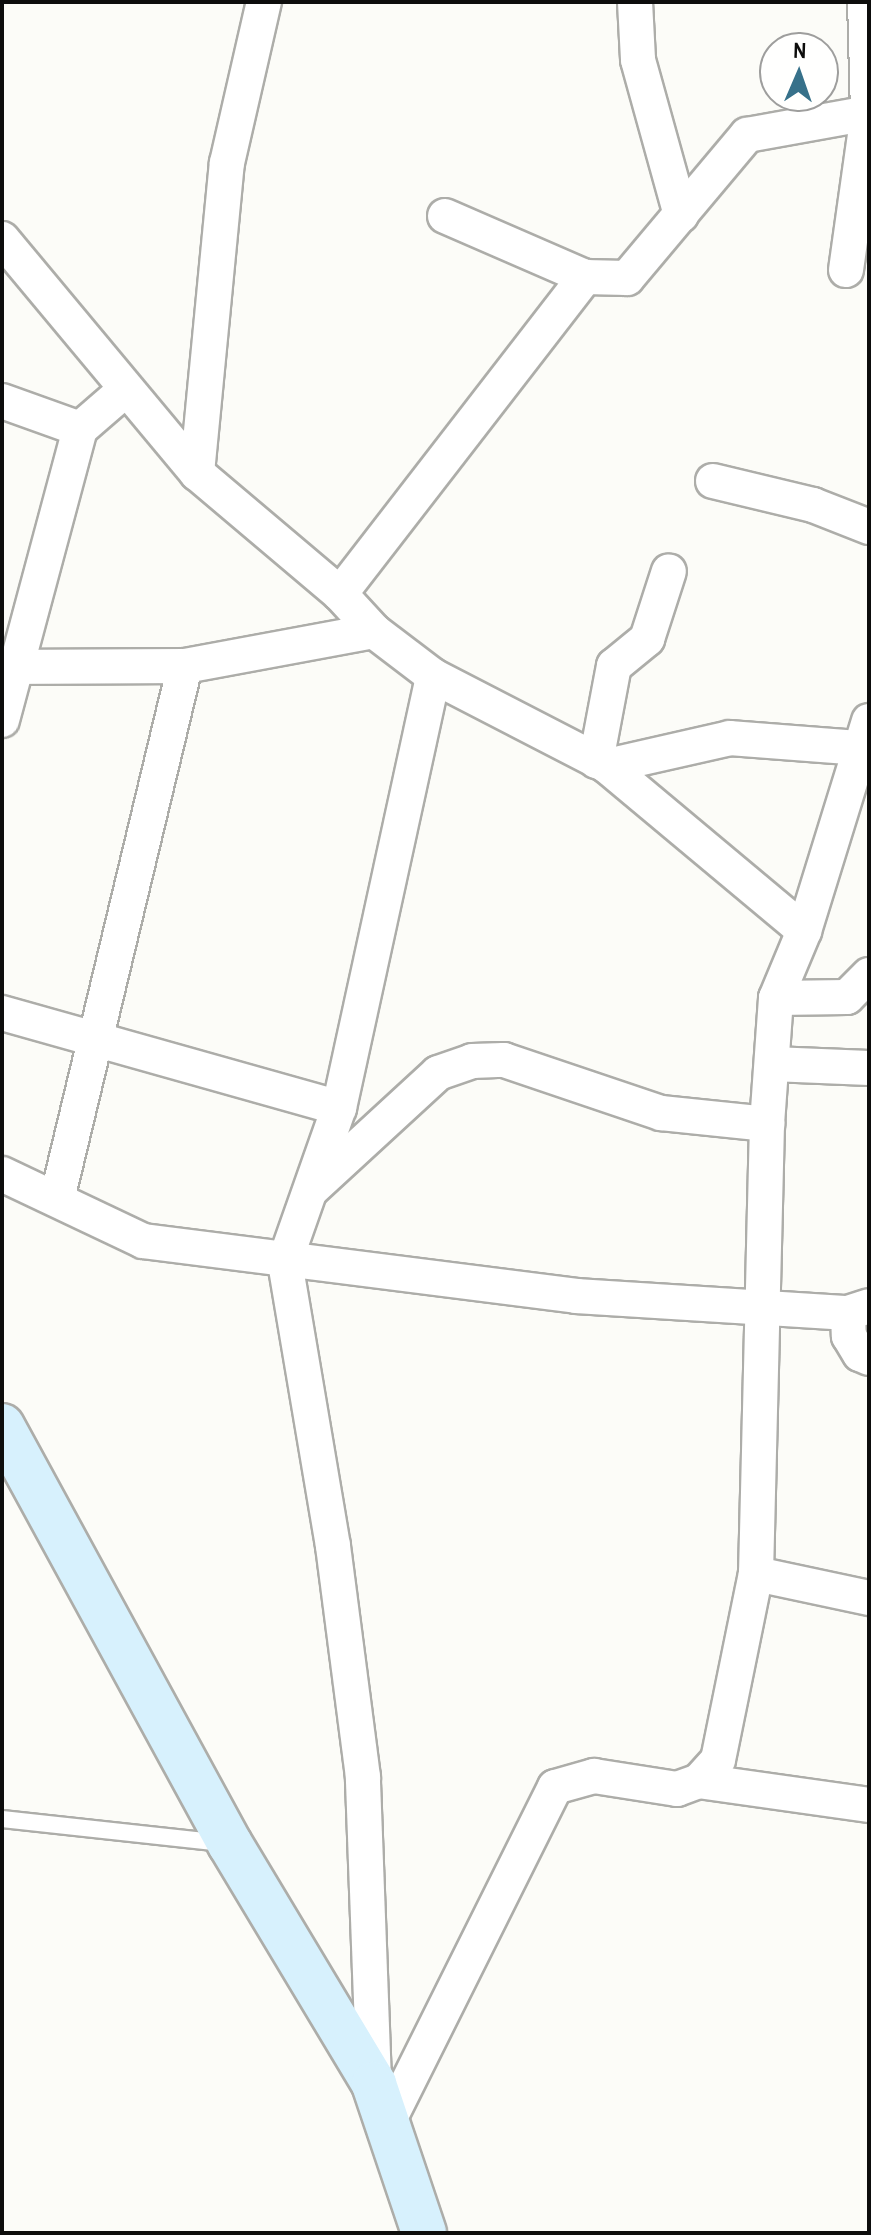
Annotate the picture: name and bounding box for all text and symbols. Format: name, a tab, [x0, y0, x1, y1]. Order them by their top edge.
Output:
north arrow	[759, 32, 839, 112]
text: N	[793, 35, 807, 65]

